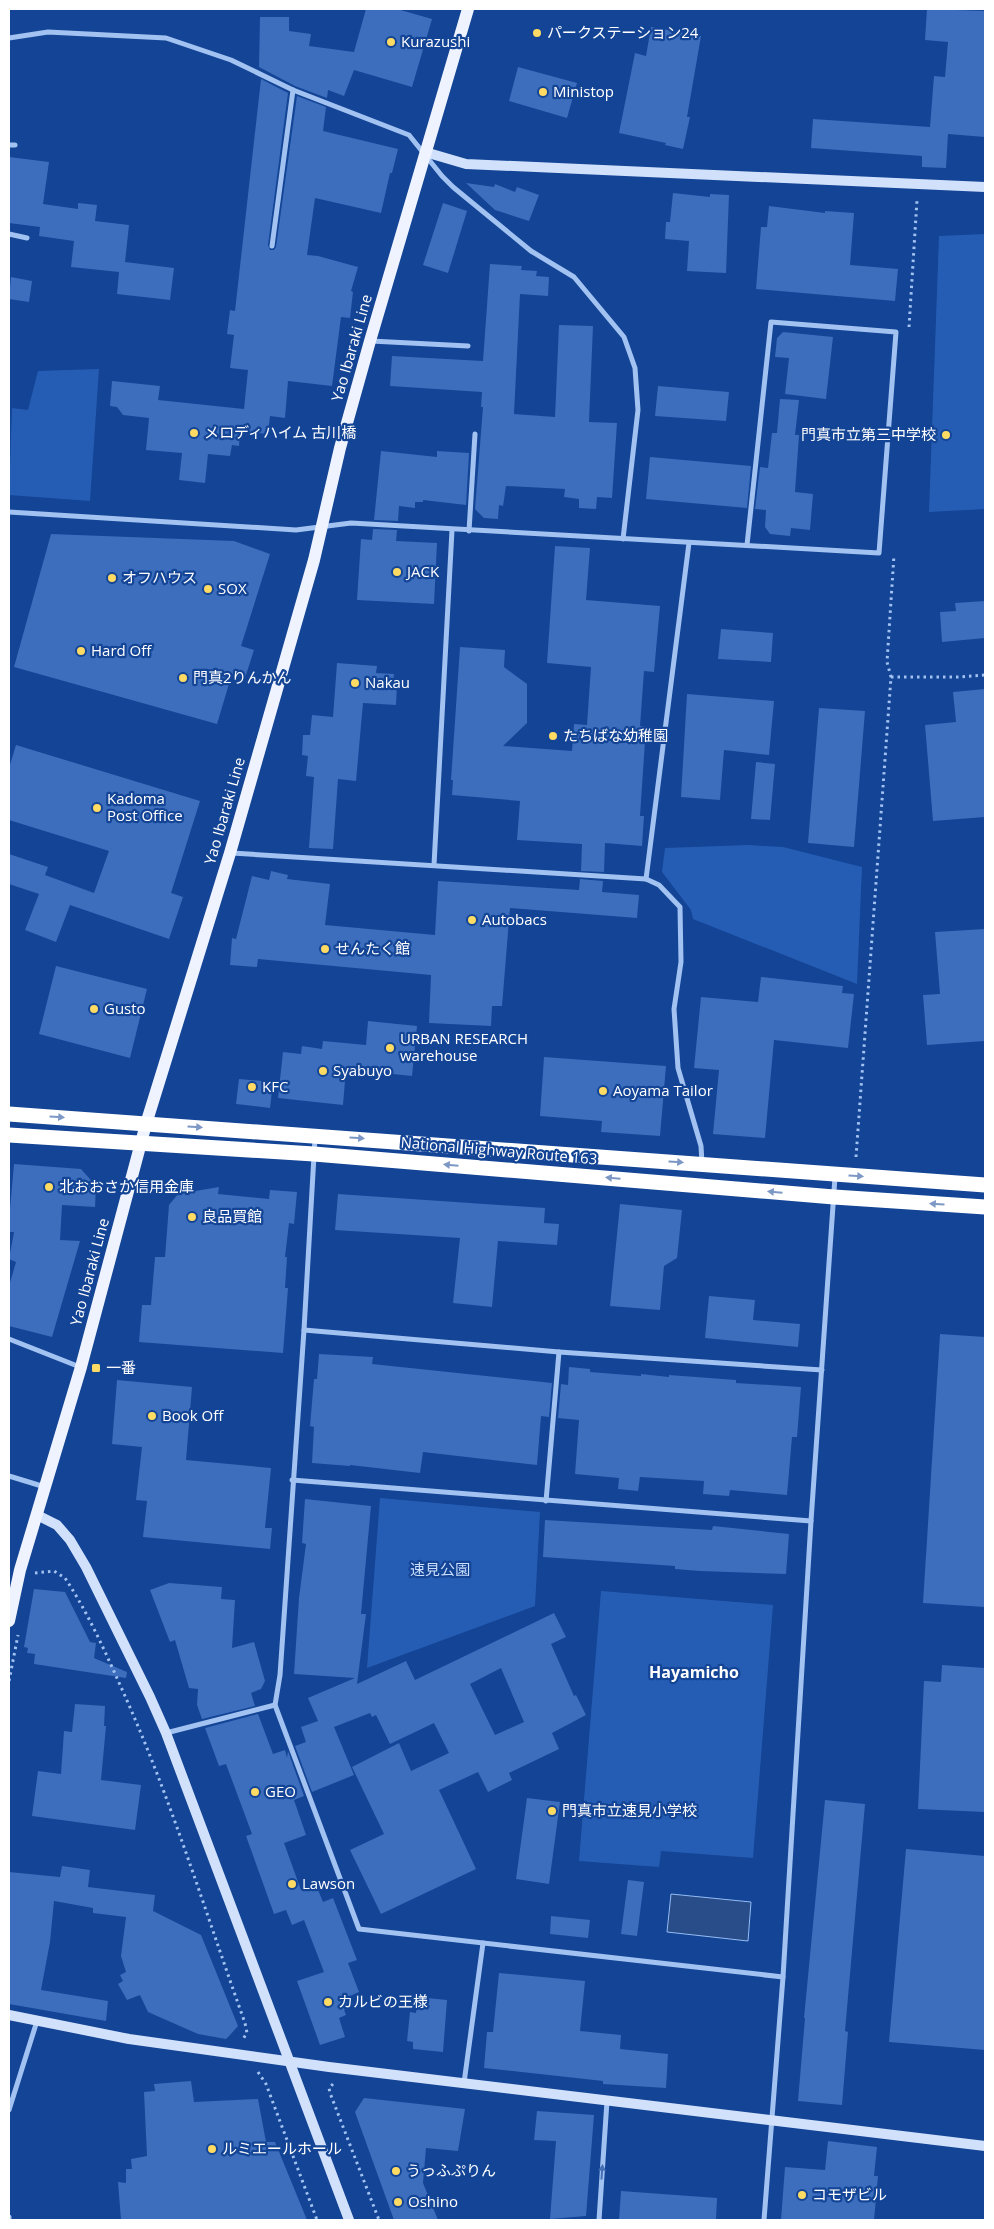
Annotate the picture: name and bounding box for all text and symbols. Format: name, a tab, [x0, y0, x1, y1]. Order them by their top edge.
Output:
place label: パークステーション24	[547, 22, 699, 42]
marker: パークステーション24	[531, 27, 543, 39]
place label: Kurazushi	[401, 31, 470, 51]
marker: Kurazushi	[385, 36, 397, 48]
place label: Ministop	[553, 81, 614, 101]
marker: Ministop	[537, 86, 549, 98]
street label: Yao Ibaraki Line	[326, 292, 376, 404]
place label: メロディハイム 古川橋	[204, 422, 356, 442]
place label: 門真市立第三中学校	[801, 424, 936, 444]
marker: メロディハイム 古川橋	[188, 427, 200, 439]
marker: 門真市立第三中学校	[940, 429, 952, 441]
place label: JACK	[405, 561, 440, 581]
marker: JACK	[391, 566, 403, 578]
place label: オフハウス	[122, 567, 197, 587]
marker: オフハウス	[106, 572, 118, 584]
place label: SOX	[218, 578, 247, 598]
marker: SOX	[202, 583, 214, 595]
place label: Hard Off	[91, 640, 152, 660]
marker: Hard Off	[75, 645, 87, 657]
place label: 門真2りんかん	[193, 667, 292, 687]
marker: 門真2りんかん	[177, 672, 189, 684]
place label: Nakau	[365, 672, 410, 692]
marker: Nakau	[349, 677, 361, 689]
place label: たちばな幼稚園	[563, 725, 668, 745]
marker: たちばな幼稚園	[547, 730, 559, 742]
street label: Yao Ibaraki Line	[199, 755, 249, 867]
place label: Kadoma Post Office	[107, 788, 183, 825]
marker: Kadoma Post Office	[91, 802, 103, 814]
place label: Autobacs	[482, 909, 547, 929]
marker: Autobacs	[466, 914, 478, 926]
place label: せんたく館	[335, 938, 410, 958]
marker: せんたく館	[319, 943, 331, 955]
place label: Gusto	[104, 998, 146, 1018]
marker: Gusto	[88, 1003, 100, 1015]
place label: URBAN RESEARCH warehouse	[400, 1028, 528, 1065]
marker: URBAN RESEARCH warehouse	[384, 1042, 396, 1054]
place label: Syabuyo	[333, 1060, 392, 1080]
marker: Syabuyo	[317, 1065, 329, 1077]
place label: KFC	[262, 1076, 288, 1096]
place label: Aoyama Tailor	[613, 1080, 713, 1100]
marker: KFC	[246, 1081, 258, 1093]
marker: Aoyama Tailor	[597, 1085, 609, 1097]
one-way arrow	[50, 1114, 66, 1122]
one-way arrow	[187, 1124, 203, 1132]
street label: National Highway Route 163	[400, 1131, 598, 1169]
one-way arrow	[350, 1134, 366, 1142]
one-way arrow	[669, 1158, 685, 1166]
one-way arrow	[442, 1161, 458, 1169]
one-way arrow	[848, 1172, 864, 1180]
one-way arrow	[604, 1174, 620, 1182]
place label: 北おおさか信用金庫	[59, 1176, 194, 1196]
marker: 北おおさか信用金庫	[43, 1181, 55, 1193]
one-way arrow	[766, 1187, 782, 1195]
one-way arrow	[928, 1199, 944, 1207]
place label: 良品買館	[202, 1206, 262, 1226]
marker: 良品買館	[186, 1211, 198, 1223]
street label: Yao Ibaraki Line	[65, 1216, 113, 1328]
place label: 一番	[106, 1357, 136, 1377]
marker: 一番	[90, 1362, 102, 1374]
place label: Book Off	[162, 1405, 224, 1425]
marker: Book Off	[146, 1410, 158, 1422]
park label: 速見公園	[410, 1559, 470, 1579]
district label: Hayamicho	[649, 1661, 739, 1683]
place label: GEO	[265, 1781, 296, 1801]
marker: GEO	[249, 1786, 261, 1798]
place label: 門真市立速見小学校	[562, 1800, 697, 1820]
marker: 門真市立速見小学校	[546, 1805, 558, 1817]
place label: Lawson	[302, 1873, 355, 1893]
marker: Lawson	[286, 1878, 298, 1890]
place label: カルビの王様	[338, 1991, 428, 2011]
marker: カルビの王様	[322, 1996, 334, 2008]
place label: ルミエールホール	[222, 2138, 342, 2158]
marker: ルミエールホール	[206, 2143, 218, 2155]
place label: うっふぷりん	[406, 2160, 496, 2180]
one-way arrow	[599, 2163, 607, 2179]
marker: うっふぷりん	[390, 2165, 402, 2177]
place label: コモザビル	[812, 2184, 887, 2204]
marker: コモザビル	[796, 2189, 808, 2201]
place label: Oshino	[408, 2191, 458, 2211]
marker: Oshino	[392, 2196, 404, 2208]

